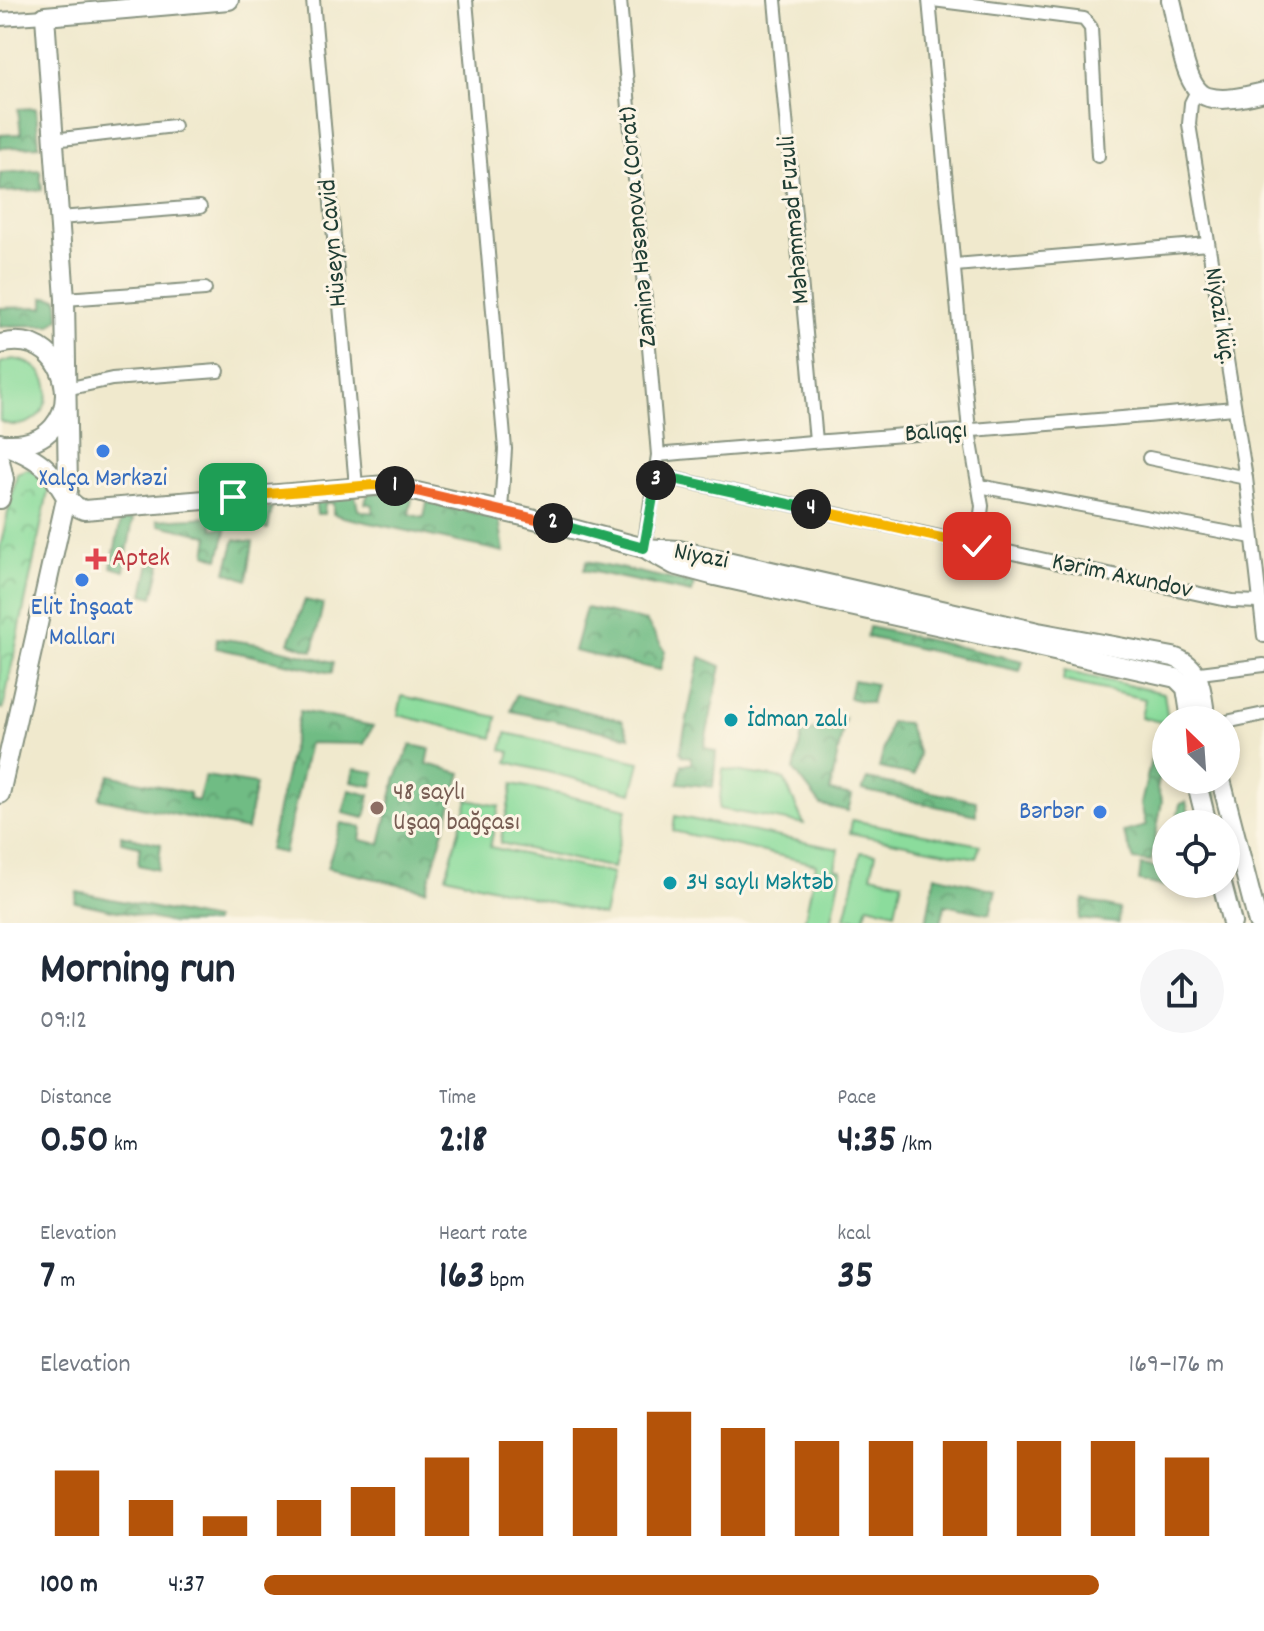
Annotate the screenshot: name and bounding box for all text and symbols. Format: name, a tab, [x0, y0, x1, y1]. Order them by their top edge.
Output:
street label: Zəminə Həsənova (Corat)	[610, 105, 668, 349]
street label: Məhəmməd Fuzuli	[769, 134, 821, 306]
street label: Hüseyn Cavid	[310, 178, 358, 308]
street label: Niyazi küç.	[1193, 265, 1245, 367]
street label: Balıqçı	[904, 412, 968, 454]
marker: Xalça Mərkəzi	[94, 442, 112, 460]
pin: 3	[636, 460, 676, 500]
place label: Xalça Mərkəzi	[39, 461, 167, 498]
pin	[199, 463, 267, 531]
text: 3	[651, 464, 661, 495]
pin: 1	[375, 466, 415, 506]
text: 1	[393, 470, 397, 501]
icon: arrive	[211, 475, 255, 519]
pin: 4	[791, 489, 831, 529]
text: 4	[806, 493, 816, 524]
pin: 2	[533, 503, 573, 543]
text: 2	[548, 507, 558, 538]
pin	[943, 512, 1011, 580]
icon: check	[955, 524, 999, 568]
street label: Niyazi	[670, 534, 732, 580]
place label: Aptek	[112, 541, 170, 578]
street label: Kərim Axundov	[1048, 544, 1196, 610]
marker: Aptek	[87, 550, 105, 568]
marker: Elit İnşaat Malları	[73, 571, 91, 589]
place label: Elit İnşaat Malları	[31, 590, 134, 657]
place label: İdman zalı	[747, 702, 848, 739]
north arrow	[1152, 706, 1240, 794]
map controls	[1152, 706, 1240, 898]
marker: İdman zalı	[722, 711, 740, 729]
place label: 48 saylı Uşaq bağçası	[393, 775, 520, 842]
place label: Bərbər	[1019, 794, 1084, 831]
marker: 48 saylı Uşaq bağçası	[368, 799, 386, 817]
marker: Bərbər	[1091, 803, 1109, 821]
button: locate	[1152, 810, 1240, 898]
place label: 34 saylı Məktəb	[686, 865, 834, 902]
marker: 34 saylı Məktəb	[661, 874, 679, 892]
text: Morning run	[40, 941, 235, 1004]
button: share	[1140, 949, 1224, 1033]
text: 09:12	[40, 1003, 87, 1040]
text: Distance	[40, 1083, 112, 1114]
text: Time	[439, 1083, 476, 1114]
text: Pace	[837, 1083, 876, 1114]
text: 0.50	[40, 1114, 109, 1171]
text: 2:18	[439, 1114, 488, 1171]
text: 4:35	[837, 1114, 897, 1171]
text: km	[109, 1130, 138, 1161]
text: /km	[897, 1130, 932, 1161]
text: Elevation	[40, 1219, 117, 1250]
text: Heart rate	[439, 1219, 528, 1250]
text: kcal	[837, 1219, 871, 1250]
text: 7	[40, 1250, 55, 1307]
text: 163	[439, 1250, 485, 1307]
text: 35	[837, 1250, 874, 1307]
text: m	[55, 1266, 75, 1297]
text: bpm	[485, 1266, 525, 1297]
text: Elevation	[40, 1347, 130, 1384]
text: 169–176 m	[1129, 1347, 1224, 1384]
text: 100 m	[40, 1567, 98, 1604]
text: 4:37	[168, 1567, 205, 1604]

